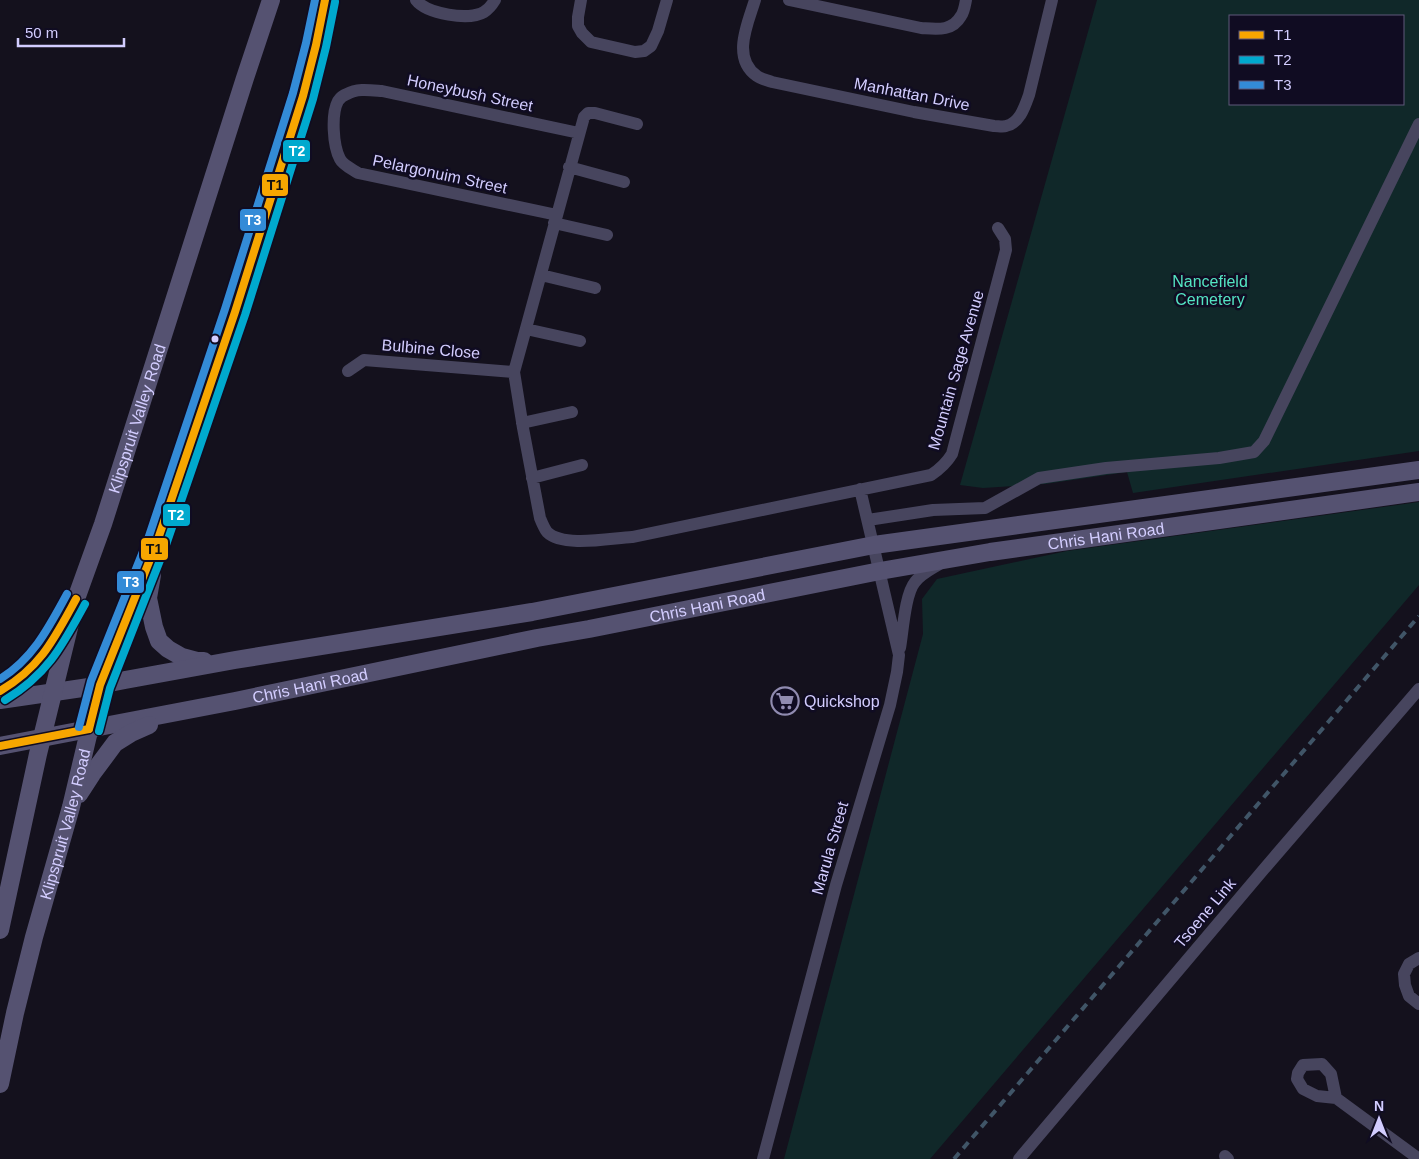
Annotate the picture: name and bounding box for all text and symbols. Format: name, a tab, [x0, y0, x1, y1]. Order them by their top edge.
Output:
scale bar	[18, 15, 124, 47]
legend	[1229, 15, 1404, 105]
text: 50 m	[25, 24, 58, 41]
text: T1	[1274, 26, 1292, 43]
text: T2	[1274, 51, 1292, 68]
street label: Honeybush Street	[406, 71, 535, 115]
street label: Manhattan Drive	[853, 74, 971, 114]
text: T3	[1274, 76, 1292, 93]
line badge: T2	[282, 139, 311, 163]
text: T2	[289, 143, 305, 159]
street label: Pelargonuim Street	[371, 151, 509, 197]
line badge: T1	[261, 173, 289, 197]
text: T1	[267, 177, 283, 193]
line badge: T3	[239, 208, 267, 232]
text: T3	[245, 212, 261, 228]
park label: Nancefield Cemetery	[1172, 273, 1248, 308]
street label: Mountain Sage Avenue	[925, 288, 987, 452]
unlabelled marker	[210, 334, 220, 344]
street label: Bulbine Close	[381, 336, 481, 362]
street label: Klipspruit Valley Road	[105, 342, 168, 495]
line badge: T2	[162, 503, 191, 527]
text: T2	[168, 507, 184, 523]
street label: Chris Hani Road	[1047, 519, 1165, 552]
line badge: T1	[140, 537, 169, 561]
text: T1	[146, 541, 162, 557]
line badge: T3	[116, 570, 145, 594]
text: T3	[123, 574, 139, 590]
street label: Chris Hani Road	[648, 586, 766, 625]
street label: Chris Hani Road	[251, 665, 369, 706]
supermarket icon: Quickshop	[770, 686, 800, 716]
place label: Quickshop	[804, 693, 880, 710]
street label: Klipspruit Valley Road	[37, 747, 93, 901]
street label: Marula Street	[809, 799, 852, 897]
street label: Tsoene Link	[1171, 874, 1240, 951]
north arrow	[1354, 1094, 1404, 1144]
text: N	[1374, 1098, 1384, 1114]

